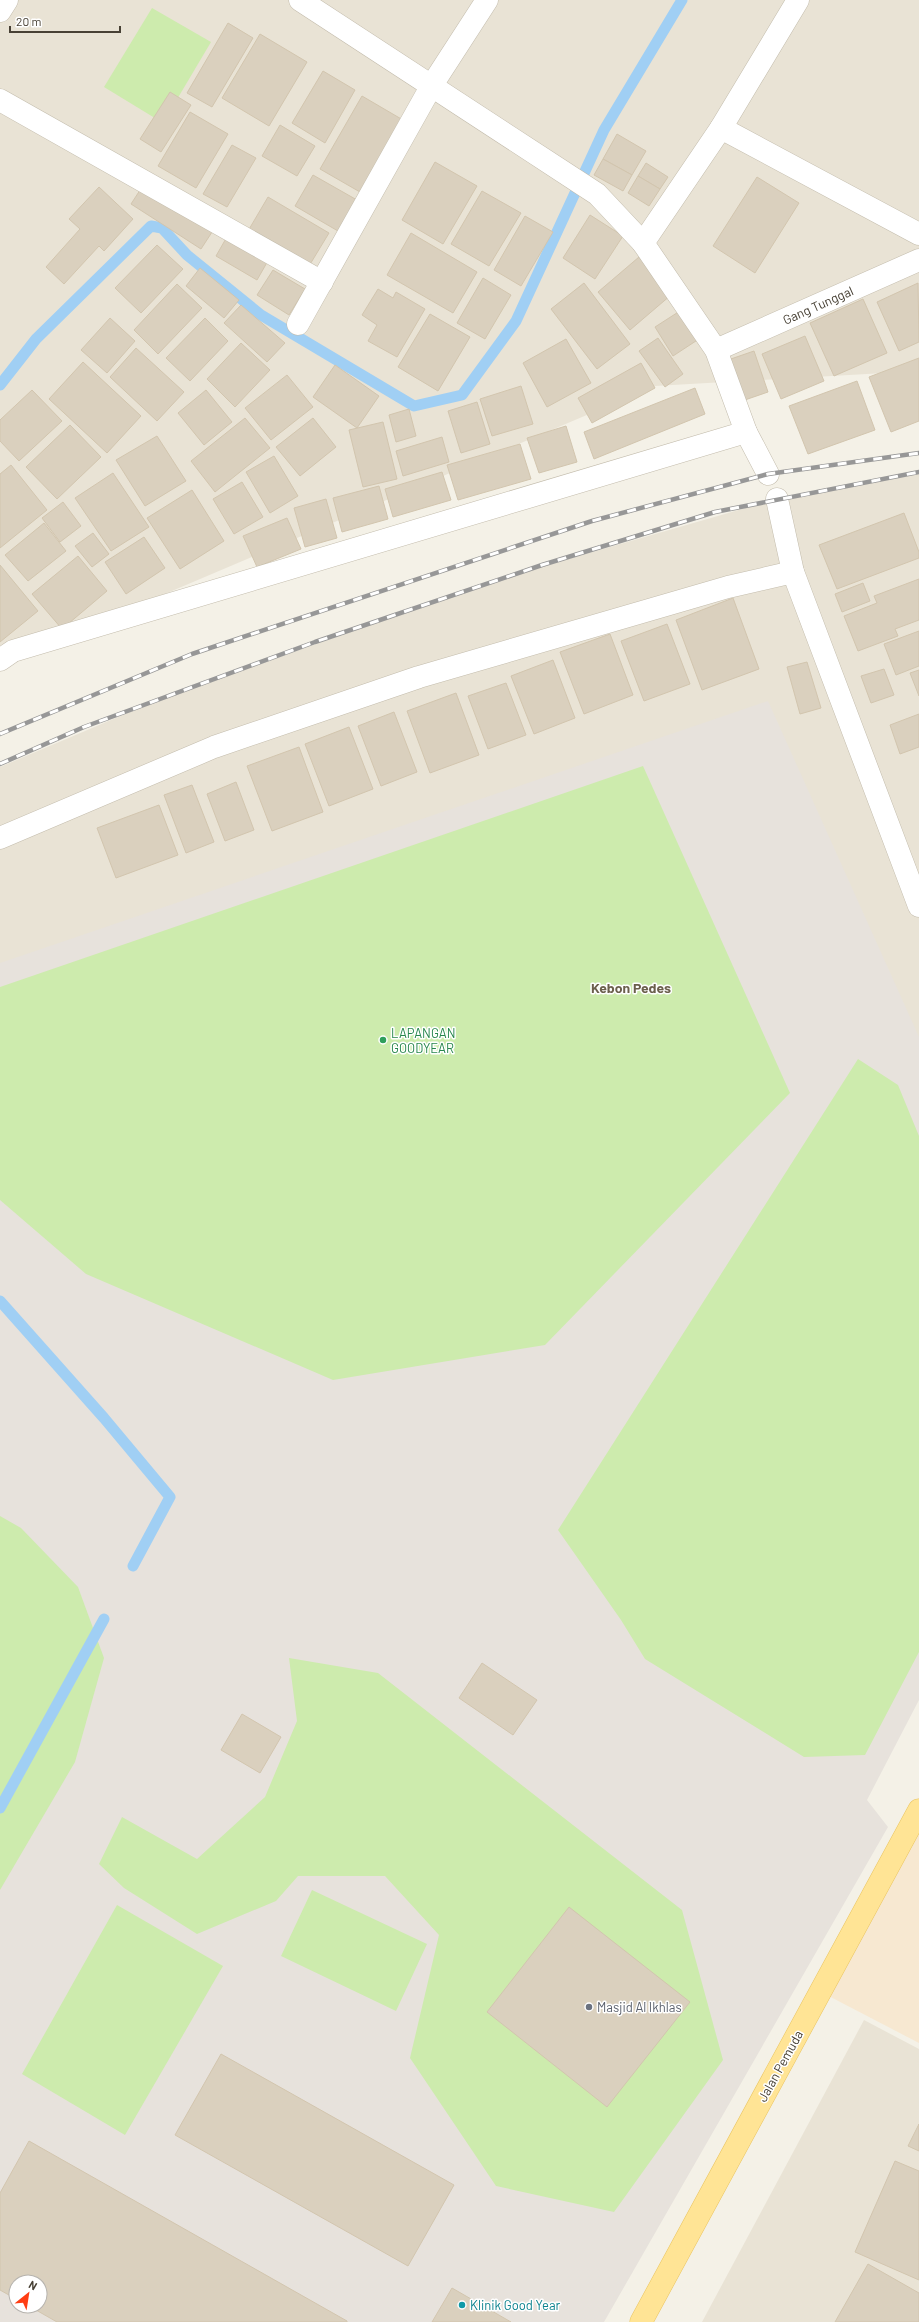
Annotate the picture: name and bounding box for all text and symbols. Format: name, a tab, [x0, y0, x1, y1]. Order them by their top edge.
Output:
scale bar	[10, 8, 120, 34]
text: 20 m	[16, 14, 42, 28]
street label: Gang Tunggal	[780, 282, 856, 328]
district label: Kebon Pedes	[591, 979, 671, 996]
place label: LAPANGAN GOODYEAR	[391, 1025, 456, 1056]
marker: LAPANGAN GOODYEAR	[378, 1035, 388, 1045]
place label: Masjid Al Ikhlas	[597, 1999, 682, 2015]
marker: Masjid Al Ikhlas	[584, 2002, 594, 2012]
street label: Jalan Pemuda	[754, 2027, 806, 2105]
north arrow	[8, 2274, 48, 2314]
text: N	[27, 2277, 40, 2292]
place label: Klinik Good Year	[470, 2297, 561, 2313]
marker: Klinik Good Year	[457, 2300, 467, 2310]

